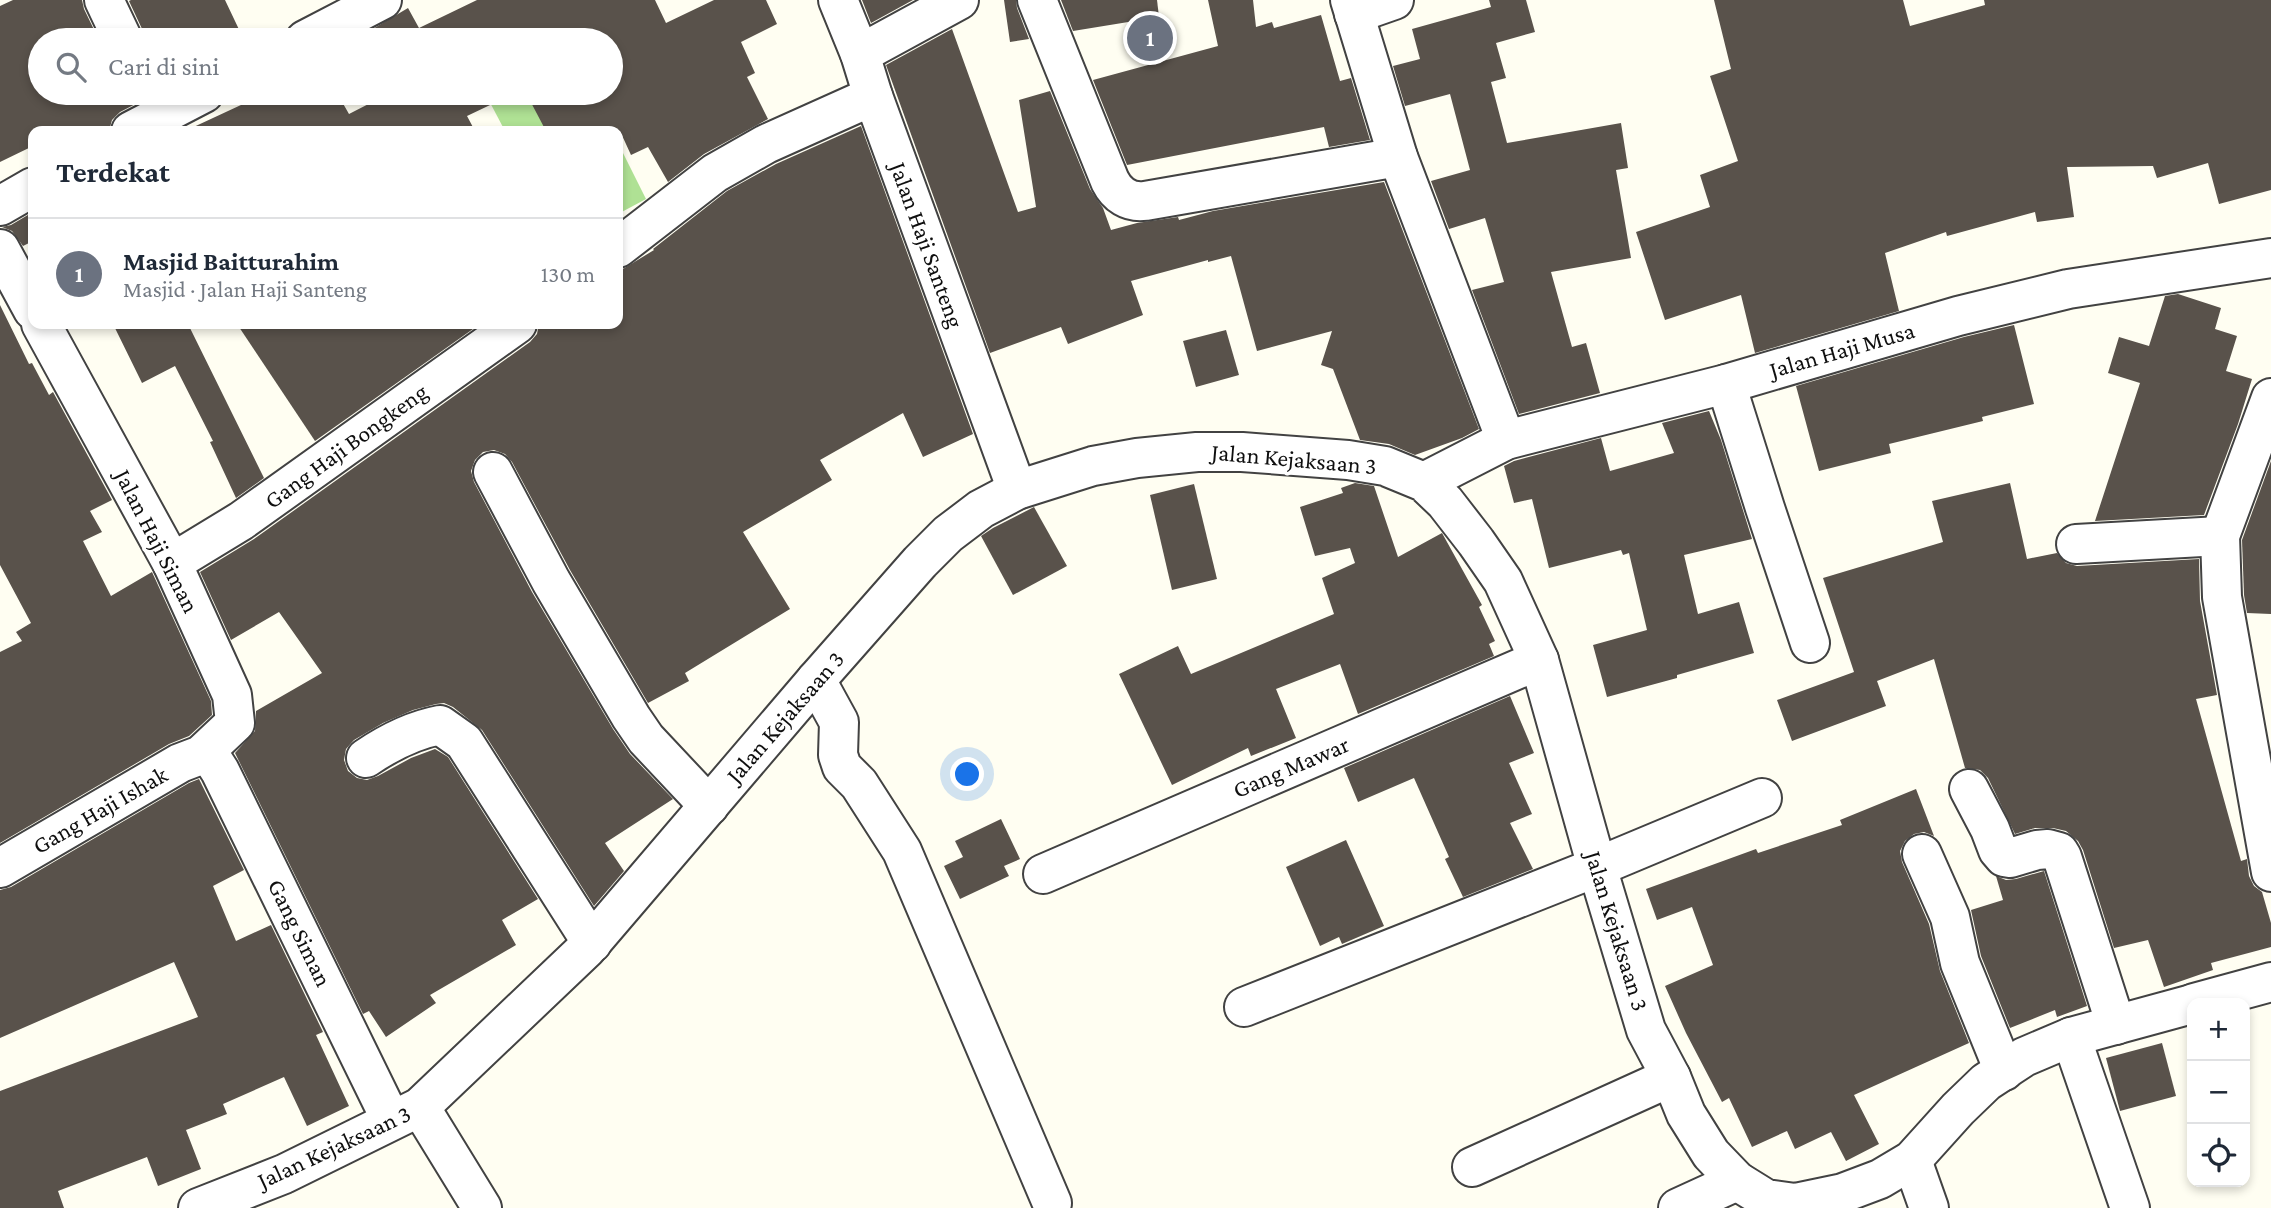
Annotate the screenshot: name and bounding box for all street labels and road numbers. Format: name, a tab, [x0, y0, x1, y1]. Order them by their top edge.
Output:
street label: Jalan Haji Santeng	[884, 156, 970, 332]
street label: Jalan Haji Musa	[1764, 316, 1918, 384]
street label: Gang Haji Bongkeng	[259, 377, 433, 514]
street label: Jalan Kejaksaan 3	[1208, 438, 1378, 479]
street label: Jalan Haji Siman	[109, 463, 205, 617]
street label: Jalan Kejaksaan 3	[719, 645, 849, 790]
street label: Gang Mawar	[1229, 730, 1353, 803]
street label: Gang Haji Ishak	[28, 760, 172, 859]
street label: Jalan Kejaksaan 3	[1580, 846, 1655, 1014]
street label: Gang Siman	[263, 875, 338, 991]
street label: Jalan Kejaksaan 3	[251, 1099, 415, 1195]

